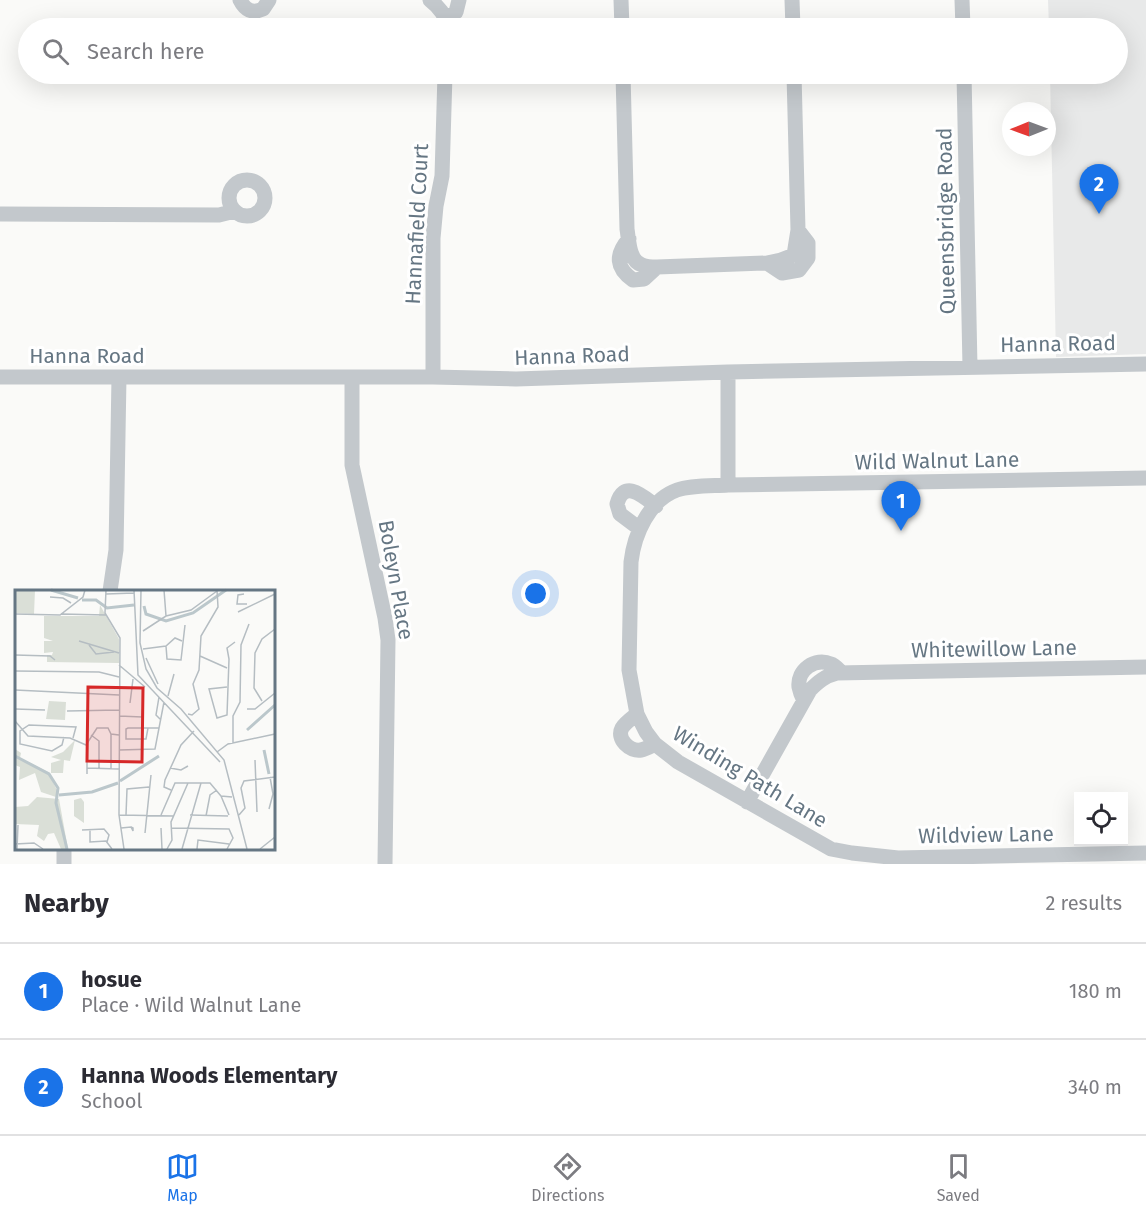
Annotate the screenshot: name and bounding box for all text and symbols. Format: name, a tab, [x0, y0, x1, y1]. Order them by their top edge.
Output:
search box	[18, 18, 1128, 84]
icon: search	[39, 35, 72, 68]
text: Search here	[87, 38, 205, 65]
north arrow	[1002, 102, 1056, 156]
street label: Queensbridge Road	[931, 127, 961, 315]
street label: Hannafield Court	[400, 143, 434, 305]
pin: 2	[1080, 164, 1118, 214]
street label: Hanna Road	[1000, 330, 1116, 358]
street label: Hanna Road	[514, 341, 630, 371]
street label: Hanna Road	[29, 343, 145, 369]
street label: Wild Walnut Lane	[854, 447, 1020, 475]
pin: 1	[882, 482, 920, 531]
street label: Boleyn Place	[373, 518, 419, 642]
your location	[521, 579, 550, 608]
inset map	[15, 590, 274, 849]
street label: Whitewillow Lane	[911, 635, 1077, 663]
street label: Winding Path Lane	[668, 720, 832, 834]
map controls	[1074, 792, 1128, 846]
button: locate	[1074, 792, 1128, 846]
street label: Wildview Lane	[918, 821, 1054, 849]
text: Nearby	[24, 888, 109, 919]
text: 2 results	[1045, 891, 1122, 915]
text: hosue	[81, 966, 142, 993]
text: 1	[39, 979, 48, 1003]
text: 180 m	[1069, 979, 1122, 1003]
text: Place · Wild Walnut Lane	[81, 993, 301, 1017]
text: Hanna Woods Elementary	[81, 1062, 337, 1089]
text: 2	[38, 1075, 49, 1099]
text: 340 m	[1068, 1075, 1122, 1099]
text: School	[81, 1089, 142, 1113]
tab: Map	[166, 1150, 199, 1205]
tab: Directions	[531, 1150, 605, 1205]
tab: Saved	[937, 1150, 980, 1205]

